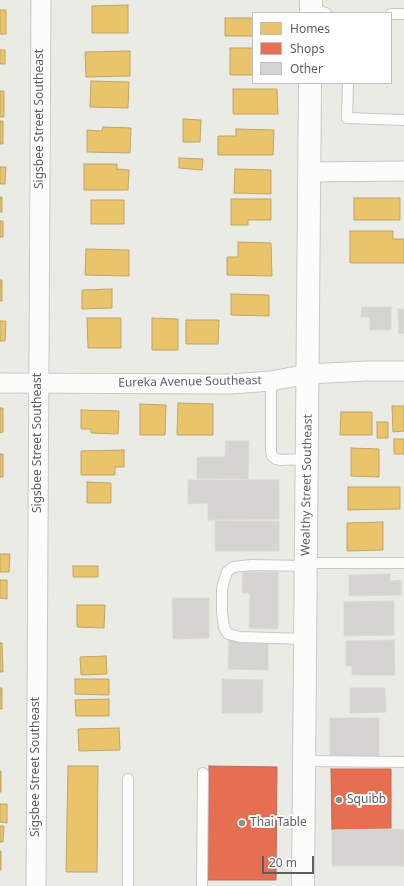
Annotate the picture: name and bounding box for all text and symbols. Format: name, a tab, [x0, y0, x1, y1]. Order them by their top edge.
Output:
legend	[252, 12, 392, 84]
text: Homes	[290, 20, 330, 37]
text: Shops	[290, 40, 324, 57]
street label: Sigsbee Street Southeast	[33, 49, 47, 189]
text: Other	[290, 60, 323, 77]
street label: Sigsbee Street Southeast	[31, 373, 45, 513]
street label: Eureka Avenue Southeast	[118, 374, 262, 390]
street label: Wealthy Street Southeast	[299, 414, 315, 556]
street label: Sigsbee Street Southeast	[29, 697, 43, 837]
place label: Squibb	[347, 793, 386, 807]
marker: Squibb	[334, 795, 344, 805]
place label: Thai Table	[250, 816, 307, 830]
marker: Thai Table	[237, 818, 247, 828]
scale bar	[264, 848, 316, 874]
text: 20 m	[269, 854, 297, 871]

